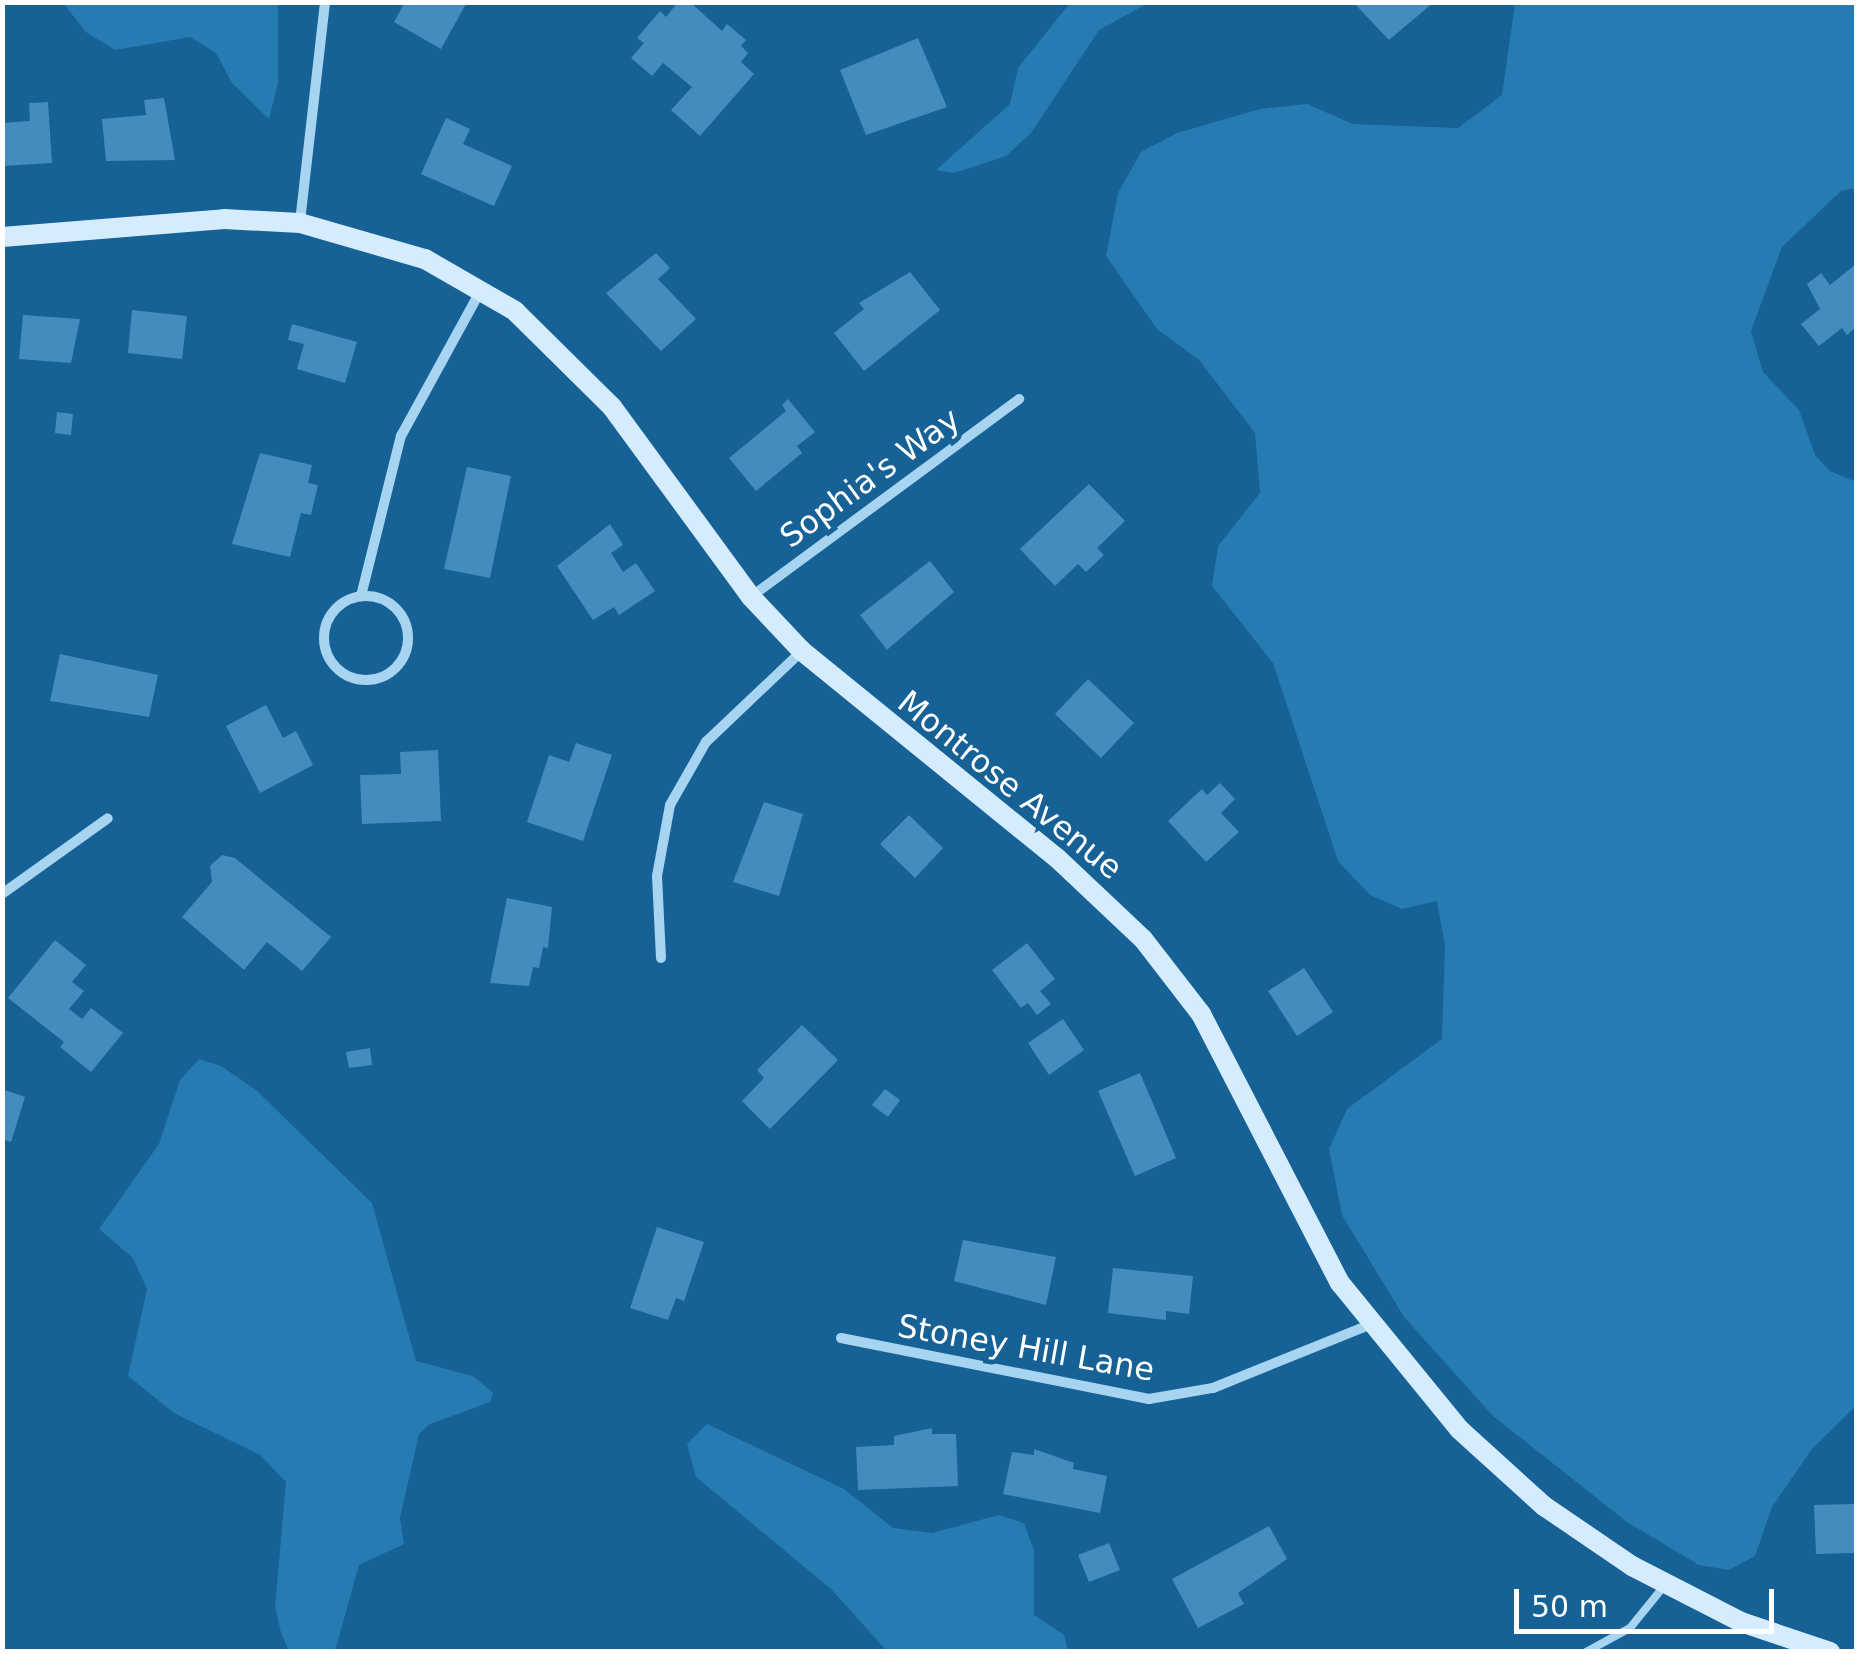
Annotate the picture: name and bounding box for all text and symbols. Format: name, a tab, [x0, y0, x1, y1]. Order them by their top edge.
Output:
street label: Sophia's Way	[773, 400, 967, 556]
street label: Montrose Avenue	[890, 683, 1130, 887]
street label: Stoney Hill Lane	[895, 1307, 1157, 1389]
scale bar	[1519, 1569, 1779, 1631]
text: 50 m	[1531, 1589, 1608, 1624]

